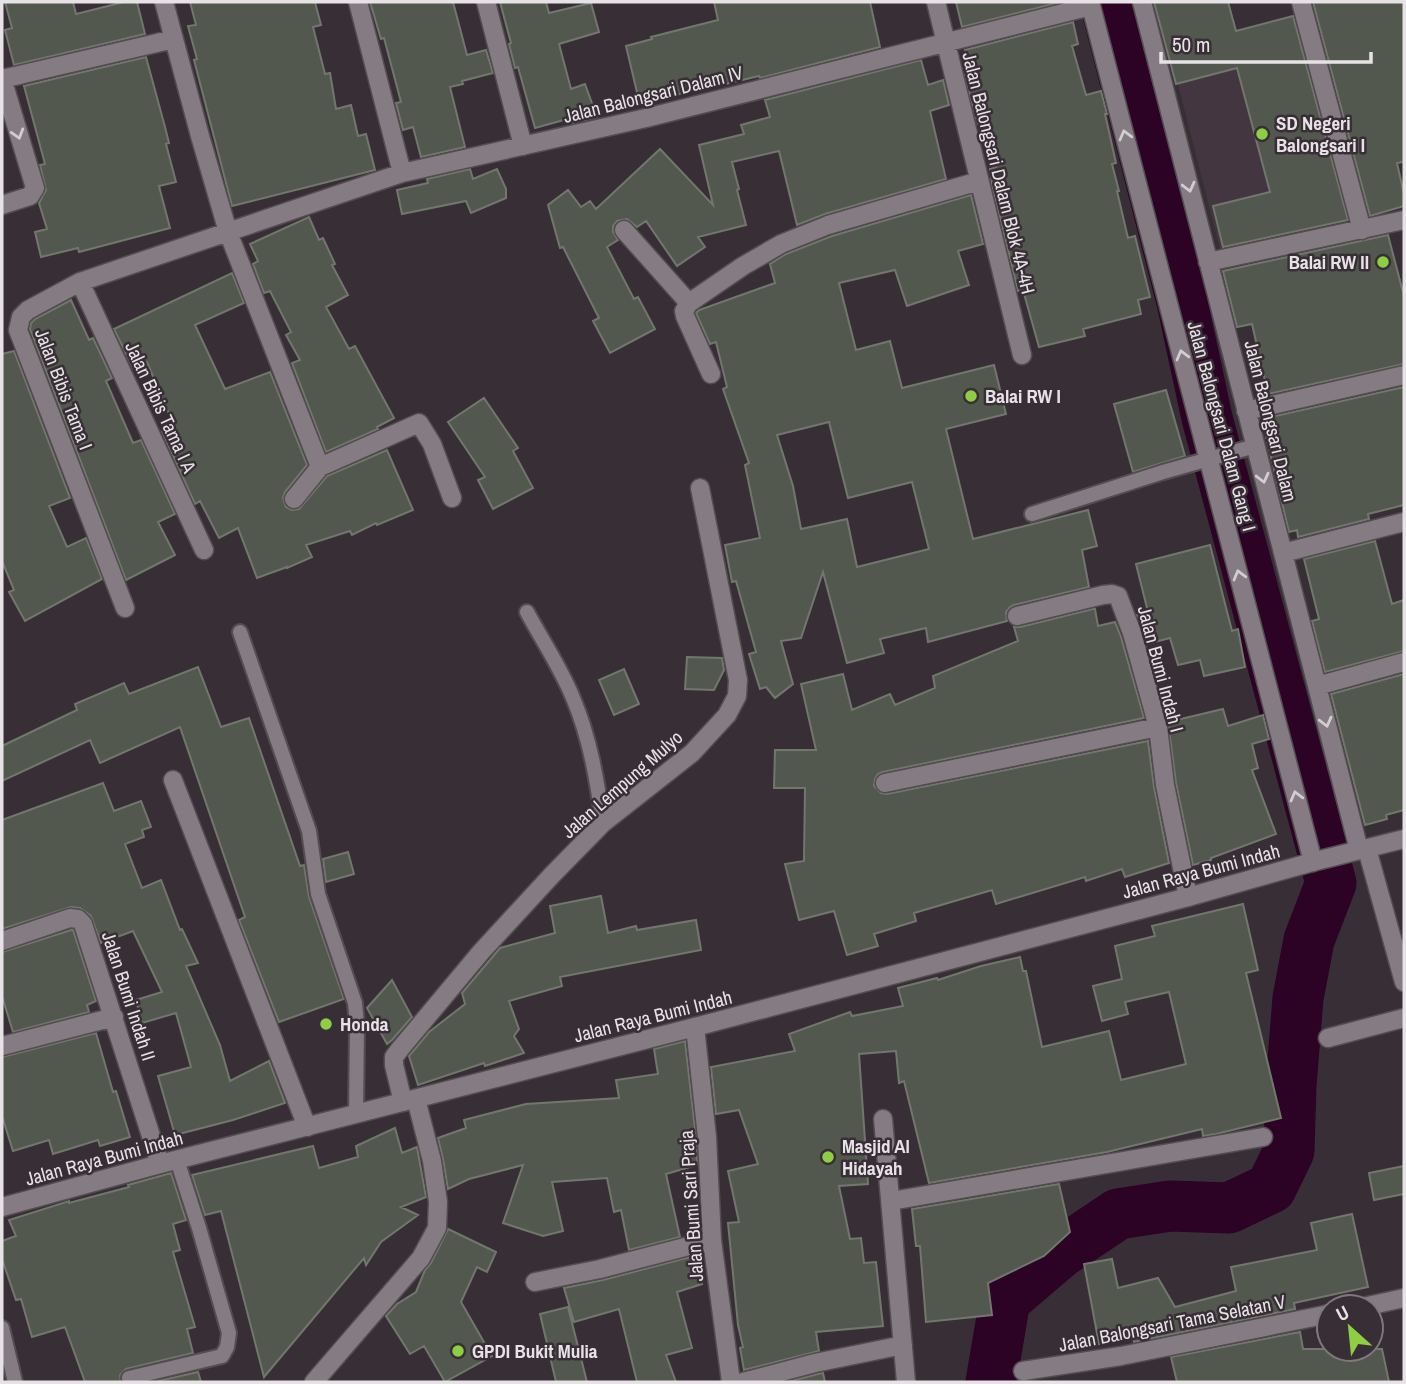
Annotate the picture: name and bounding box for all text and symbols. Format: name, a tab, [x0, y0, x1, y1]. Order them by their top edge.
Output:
scale bar	[1161, 21, 1371, 65]
text: 50 m	[1172, 30, 1210, 59]
street label: Jalan Balongsari Dalam Blok 4A-4H	[956, 49, 1042, 297]
street label: Jalan Balongsari Dalam IV	[560, 59, 746, 129]
place label: SD Negeri Balongsari I	[1276, 110, 1365, 158]
marker: SD Negeri Balongsari I	[1254, 126, 1270, 142]
one-way arrow	[10, 127, 25, 139]
one-way arrow	[1119, 129, 1133, 141]
one-way arrow	[1181, 180, 1195, 192]
place label: Balai RW II	[1289, 249, 1369, 275]
marker: Balai RW II	[1375, 254, 1391, 270]
street label: Jalan Balongsari Dalam Gang I	[1181, 318, 1263, 534]
street label: Jalan Bibis Tama I	[29, 324, 99, 454]
street label: Jalan Bibis Tama I A	[119, 337, 203, 477]
street label: Jalan Balongsari Dalam	[1238, 338, 1304, 504]
one-way arrow	[1176, 349, 1190, 361]
place label: Balai RW I	[985, 383, 1061, 409]
marker: Balai RW I	[963, 388, 979, 404]
one-way arrow	[1255, 472, 1270, 484]
one-way arrow	[1233, 570, 1247, 582]
street label: Jalan Bumi Indah I	[1132, 603, 1190, 735]
one-way arrow	[1318, 716, 1332, 728]
street label: Jalan Lempung Mulyo	[556, 724, 688, 844]
one-way arrow	[1290, 790, 1304, 802]
street label: Jalan Raya Bumi Indah	[1119, 837, 1283, 905]
street label: Jalan Bumi Indah II	[96, 928, 162, 1064]
street label: Jalan Raya Bumi Indah	[571, 984, 735, 1048]
place label: Honda	[340, 1011, 389, 1037]
marker: Honda	[318, 1016, 334, 1032]
street label: Jalan Raya Bumi Indah	[22, 1124, 186, 1192]
street label: Jalan Bumi Sari Praja	[673, 1129, 709, 1282]
place label: Masjid Al Hidayah	[842, 1133, 910, 1181]
marker: Masjid Al Hidayah	[820, 1149, 836, 1165]
street label: Jalan Balongsari Tama Selatan V	[1056, 1288, 1288, 1358]
north arrow	[1315, 1293, 1385, 1363]
text: U	[1331, 1299, 1353, 1327]
place label: GPDI Bukit Mulia	[472, 1338, 598, 1364]
marker: GPDI Bukit Mulia	[450, 1343, 466, 1359]

